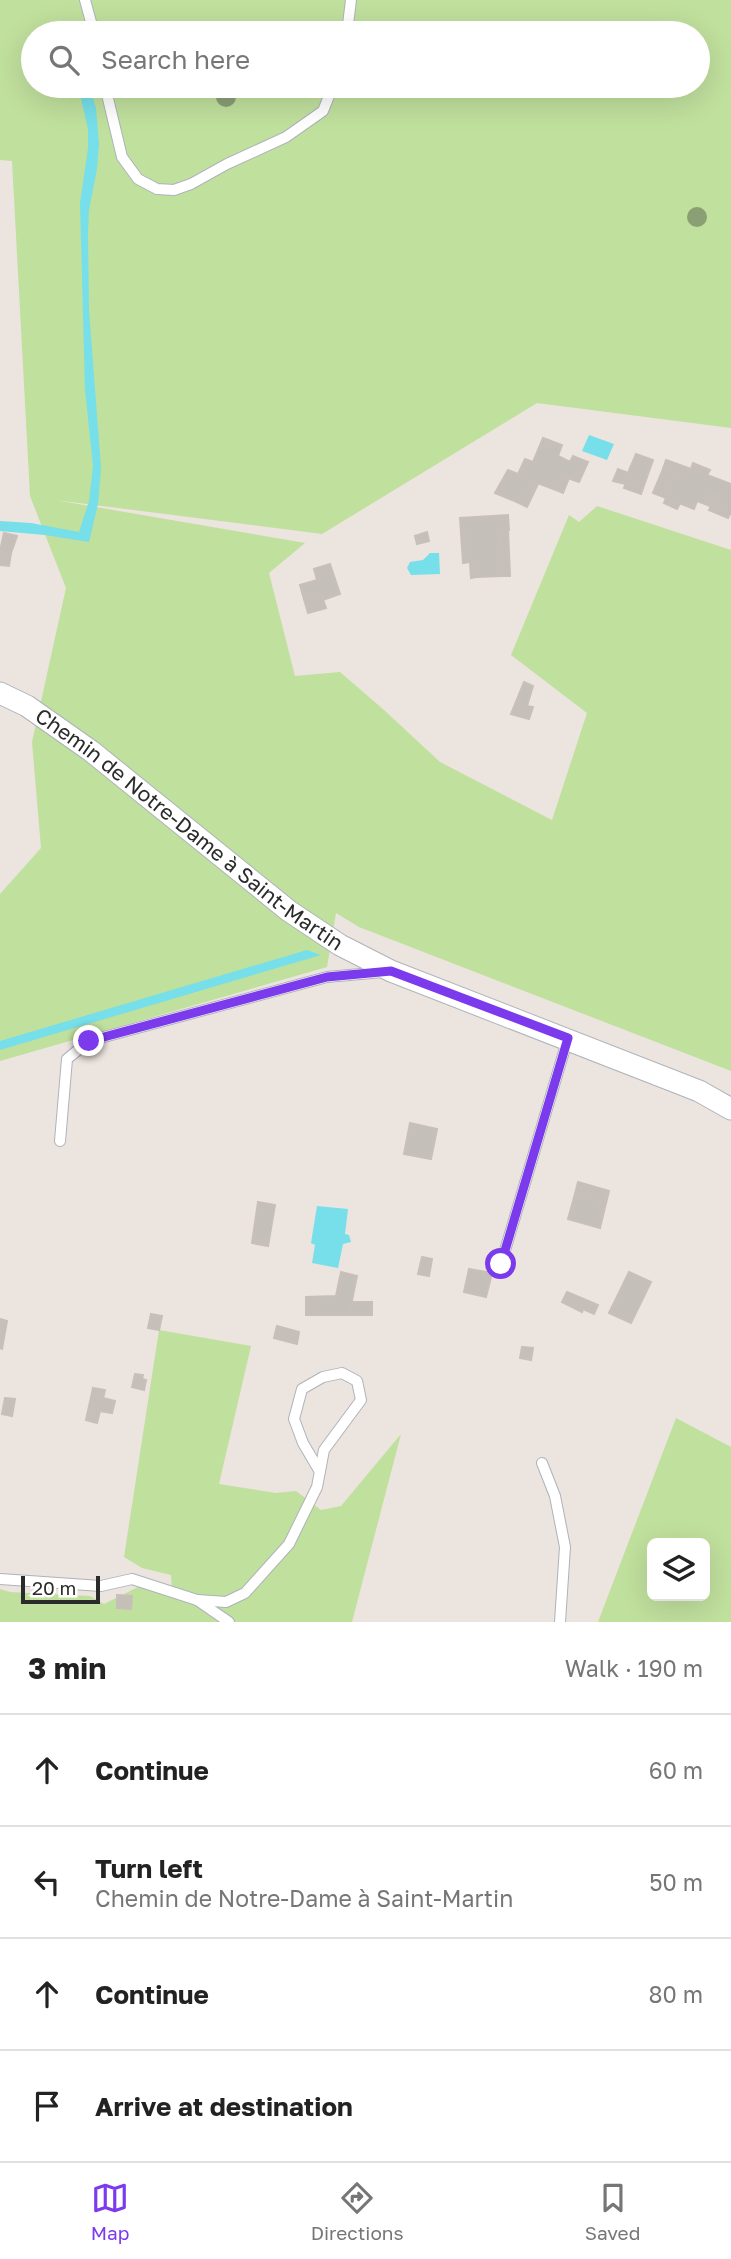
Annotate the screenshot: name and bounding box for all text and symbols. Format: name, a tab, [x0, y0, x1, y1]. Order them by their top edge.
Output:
search box	[21, 21, 710, 98]
icon: search	[45, 41, 83, 79]
text: Search here	[101, 44, 250, 75]
street label: Chemin de Notre-Dame à Saint-Martin	[31, 702, 349, 956]
route end	[73, 1025, 104, 1056]
route start	[485, 1248, 516, 1279]
map controls	[647, 1538, 710, 1601]
button: layers	[647, 1538, 710, 1601]
scale bar	[21, 1573, 100, 1605]
text: 20 m	[32, 1576, 76, 1599]
text: 3 min	[28, 1650, 106, 1686]
text: Walk · 190 m	[565, 1654, 703, 1682]
icon: ahead	[28, 1751, 66, 1789]
text: Continue	[95, 1755, 209, 1786]
text: 60 m	[649, 1756, 703, 1784]
text: Turn left	[95, 1853, 203, 1884]
icon: left	[28, 1863, 66, 1901]
text: 50 m	[649, 1868, 703, 1896]
text: Chemin de Notre-Dame à Saint-Martin	[95, 1884, 513, 1912]
icon: ahead	[28, 1975, 66, 2013]
text: Continue	[95, 1979, 209, 2010]
text: 80 m	[649, 1980, 703, 2008]
icon: arrive	[28, 2087, 66, 2125]
text: Arrive at destination	[95, 2091, 353, 2122]
tab: Map	[91, 2179, 129, 2244]
tab: Directions	[311, 2179, 404, 2244]
tab: Saved	[585, 2179, 640, 2244]

